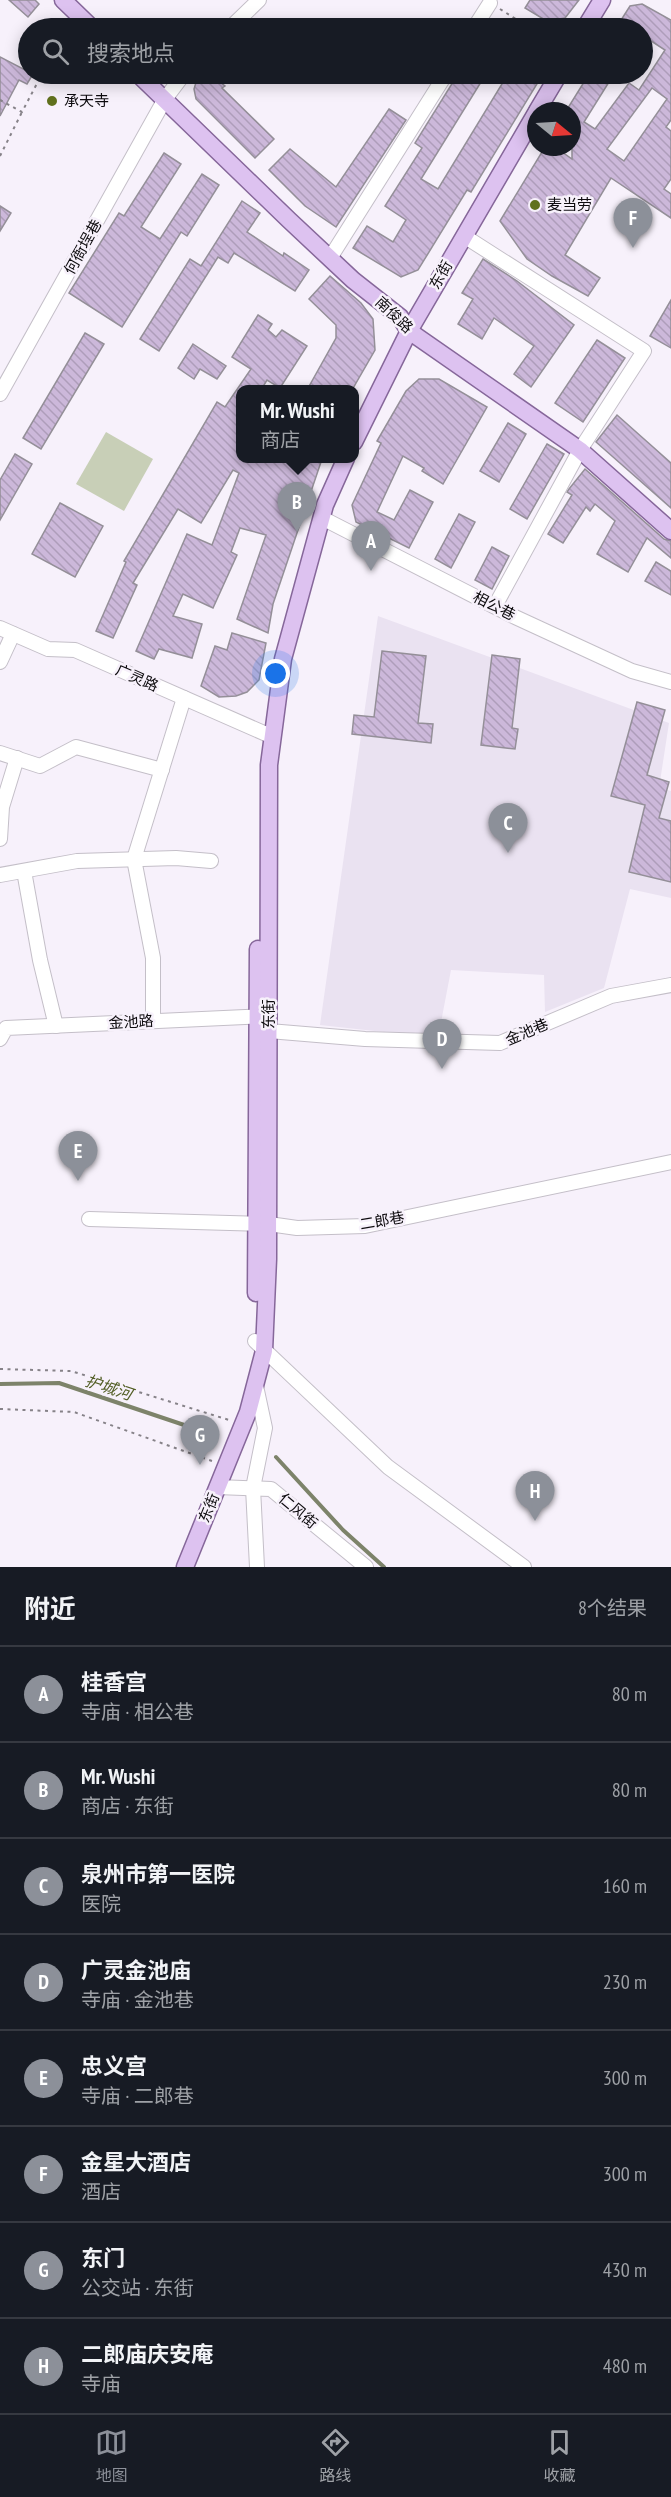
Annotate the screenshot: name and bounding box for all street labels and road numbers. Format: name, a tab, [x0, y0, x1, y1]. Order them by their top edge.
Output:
street label: 何衙埕巷	[60, 216, 105, 278]
street label: 东街	[425, 257, 456, 292]
street label: 南俊路	[371, 292, 417, 337]
street label: 相公巷	[470, 587, 519, 624]
street label: 广灵路	[113, 660, 162, 695]
street label: 东街	[259, 999, 278, 1029]
street label: 金池路	[108, 1011, 154, 1032]
street label: 金池巷	[502, 1014, 551, 1049]
street label: 二郎巷	[358, 1207, 406, 1234]
street label: 仁风街	[275, 1489, 322, 1532]
street label: 东街	[194, 1490, 223, 1525]

